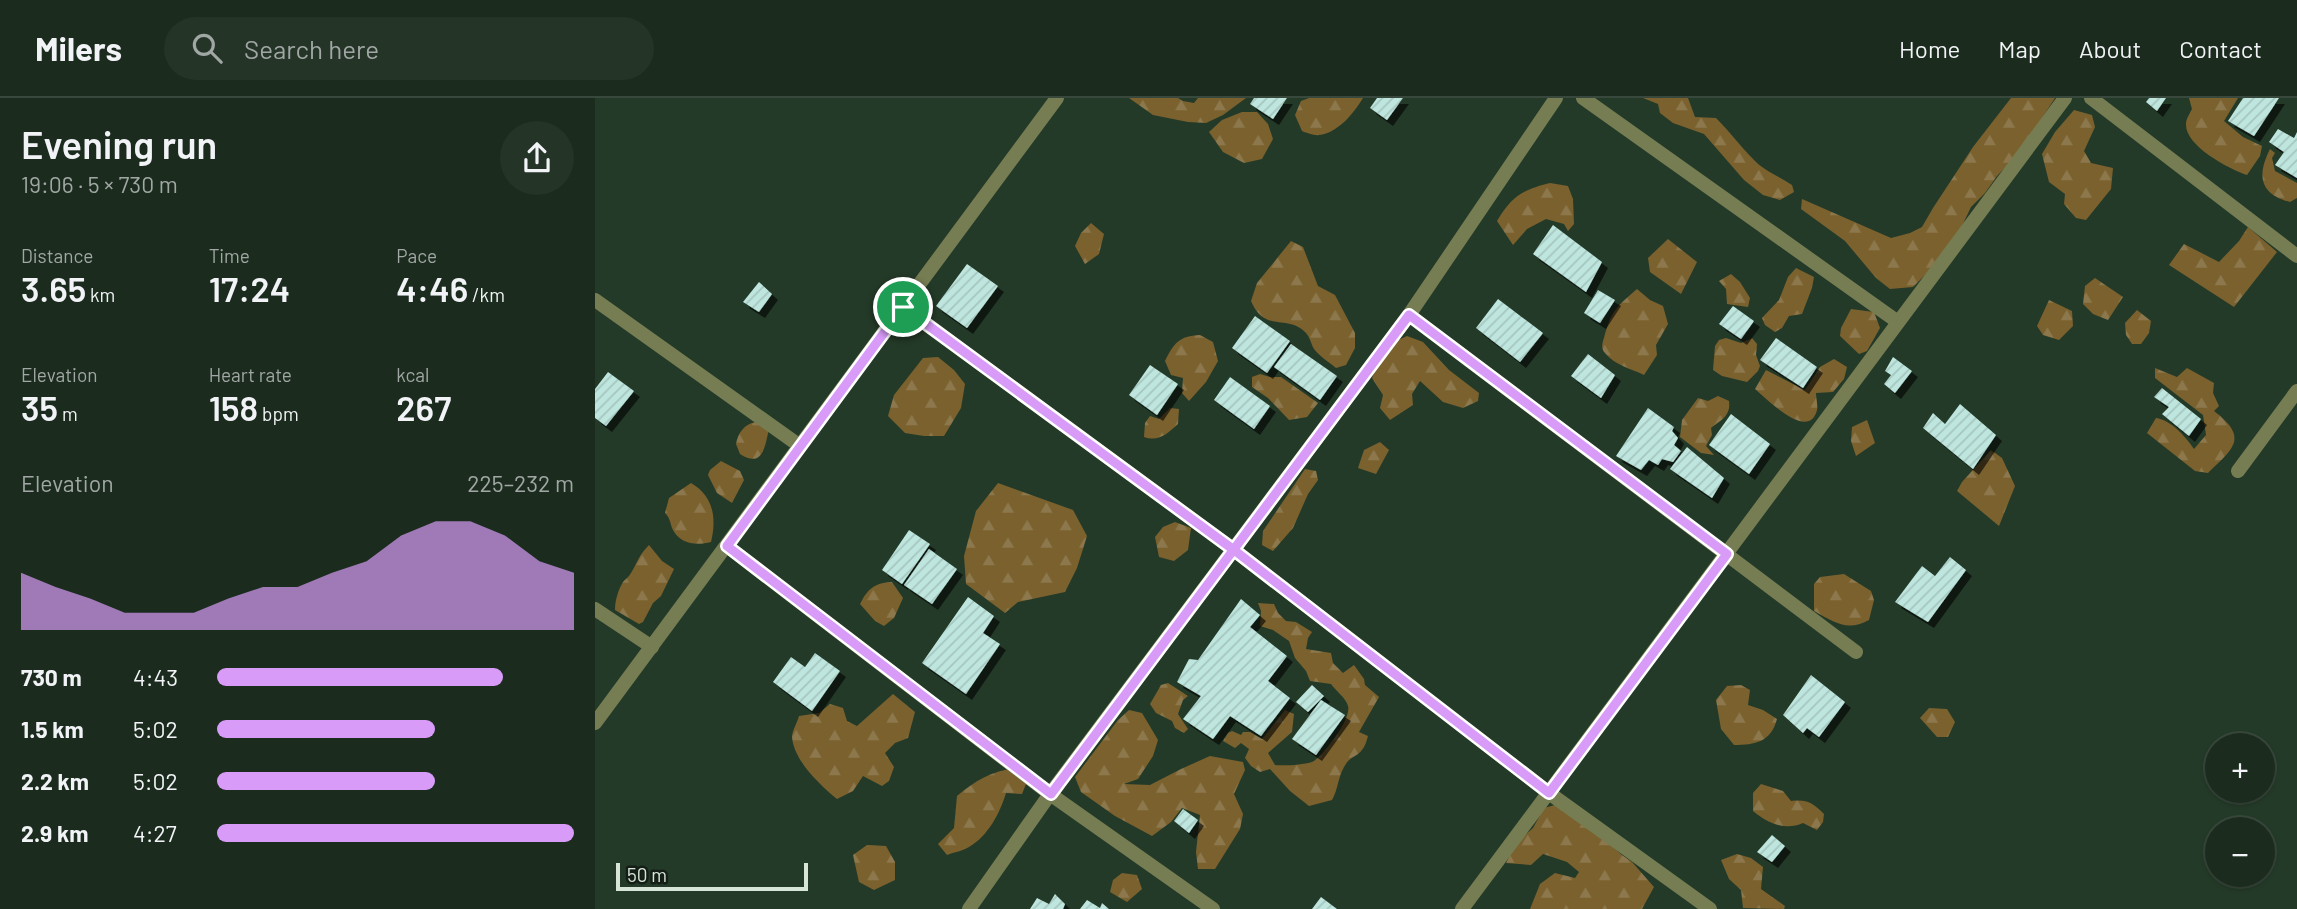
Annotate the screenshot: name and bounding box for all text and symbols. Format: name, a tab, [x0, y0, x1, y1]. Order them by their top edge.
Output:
search box	[164, 17, 654, 80]
text: Milers	[35, 28, 122, 68]
icon: search	[188, 29, 226, 67]
text: Search here	[244, 33, 379, 64]
text: Home	[1899, 34, 1960, 63]
text: Map	[1998, 34, 2041, 63]
text: About	[2079, 34, 2141, 63]
text: Contact	[2179, 34, 2262, 63]
text: Evening run	[21, 121, 217, 167]
button: share	[500, 121, 574, 195]
text: 19:06 · 5 × 730 m	[21, 170, 178, 198]
text: Distance	[21, 244, 93, 267]
text: Time	[209, 244, 250, 267]
text: Pace	[396, 244, 437, 267]
text: 3.65	[21, 267, 86, 309]
text: 17:24	[209, 267, 290, 309]
text: 4:46	[396, 267, 468, 309]
pin	[873, 277, 933, 337]
text: km	[86, 283, 115, 306]
text: /km	[468, 283, 505, 306]
icon: arrive	[884, 288, 922, 326]
text: Elevation	[21, 363, 98, 386]
text: Heart rate	[209, 363, 292, 386]
text: kcal	[396, 363, 429, 386]
text: 35	[21, 386, 58, 428]
text: 158	[209, 386, 258, 428]
text: 267	[396, 386, 451, 428]
text: m	[58, 402, 78, 425]
text: bpm	[258, 402, 299, 425]
text: Elevation	[21, 469, 114, 497]
text: 225–232 m	[467, 469, 574, 497]
text: 730 m	[21, 663, 82, 691]
text: 4:43	[133, 663, 178, 691]
text: 1.5 km	[21, 715, 84, 743]
text: 5:02	[133, 715, 178, 743]
map controls	[2205, 733, 2275, 887]
button: +	[2205, 733, 2275, 803]
text: 2.2 km	[21, 767, 89, 795]
text: 5:02	[133, 767, 178, 795]
button: −	[2205, 817, 2275, 887]
text: 2.9 km	[21, 819, 88, 847]
text: 4:27	[133, 819, 177, 847]
scale bar	[616, 860, 809, 892]
text: 50 m	[627, 863, 667, 886]

